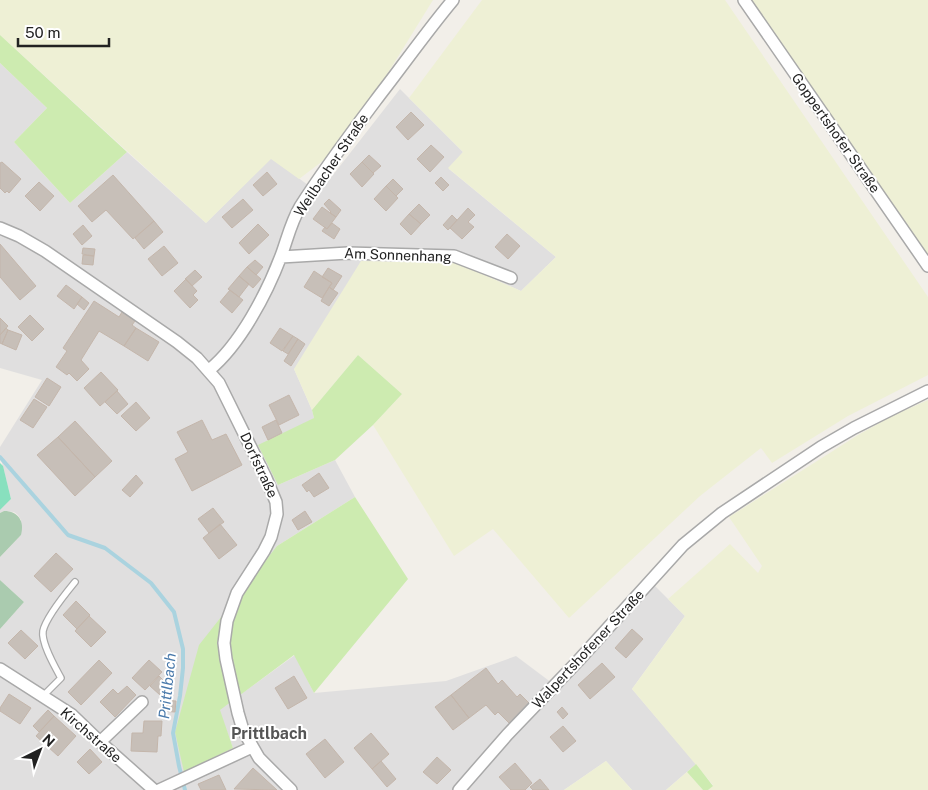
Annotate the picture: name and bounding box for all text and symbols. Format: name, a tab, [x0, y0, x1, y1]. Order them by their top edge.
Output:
scale bar	[18, 15, 109, 47]
text: 50 m	[25, 24, 60, 41]
street label: Goppertshofer Straße	[789, 70, 883, 196]
street label: Weilbacher Straße	[291, 111, 371, 219]
street label: Am Sonnenhang	[344, 245, 452, 265]
street label: Dorfstraße	[237, 430, 281, 500]
street label: Walpertshofener Straße	[529, 586, 647, 712]
water label: Prittlbach	[155, 652, 179, 720]
street label: Kirchstraße	[57, 704, 125, 766]
district label: Prittlbach	[231, 724, 307, 743]
north arrow	[15, 725, 65, 775]
text: N	[39, 731, 58, 750]

